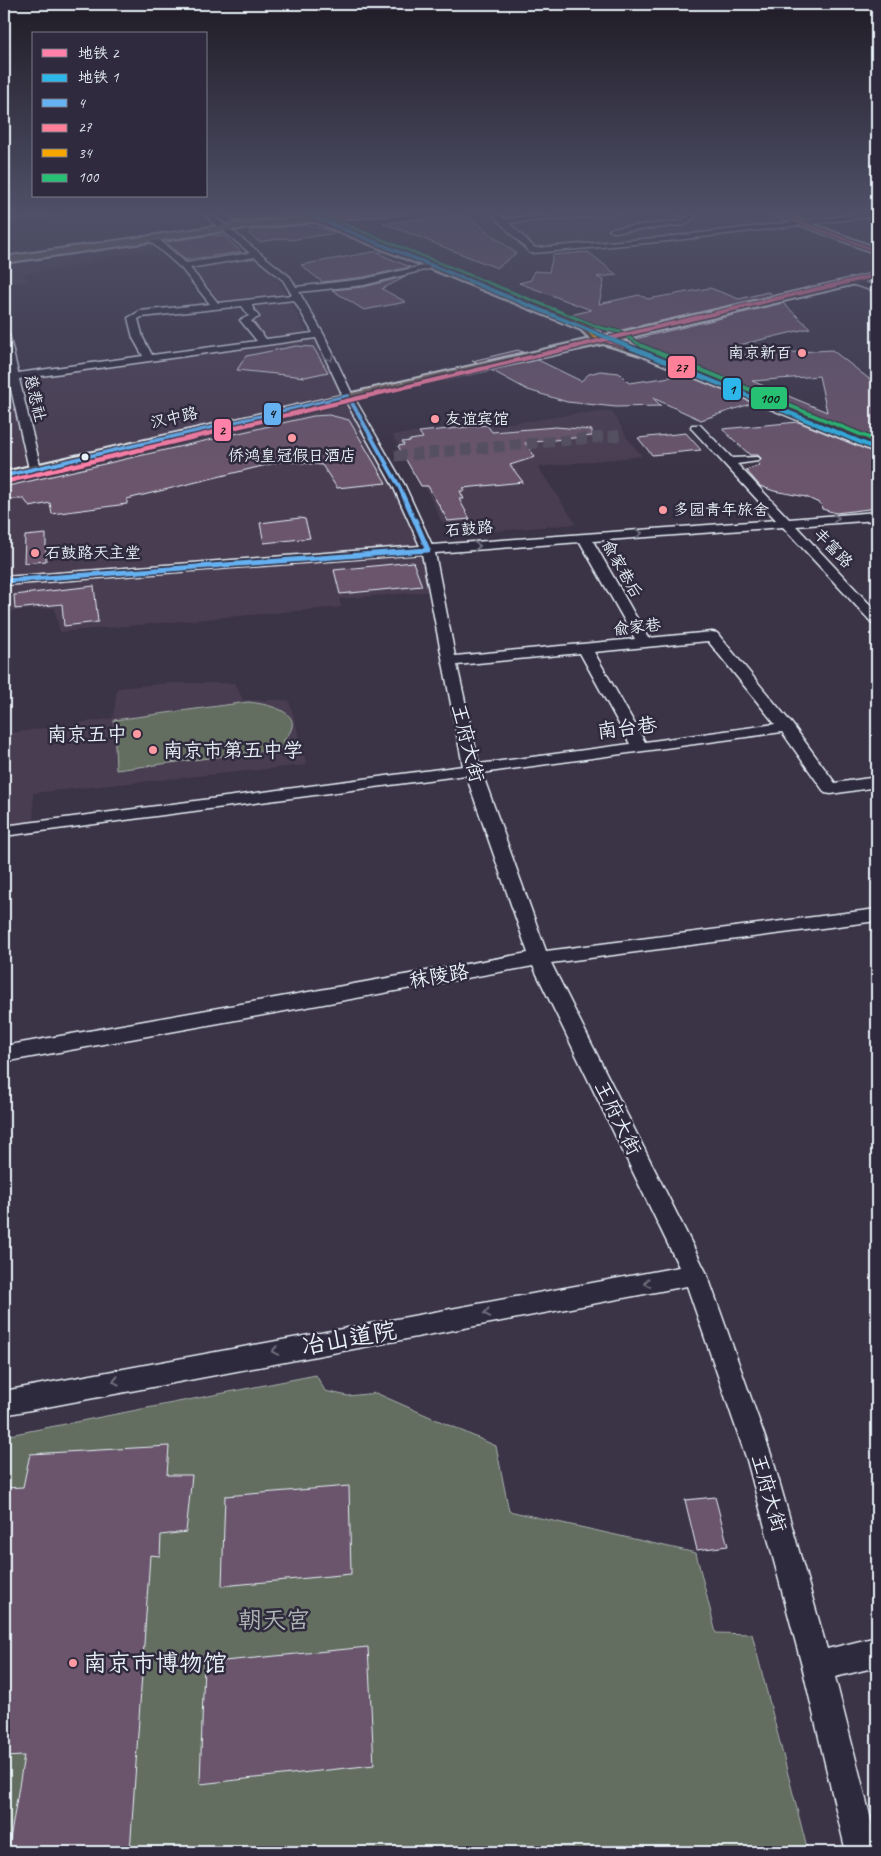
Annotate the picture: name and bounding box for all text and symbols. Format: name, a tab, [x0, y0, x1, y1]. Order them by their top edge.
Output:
legend	[32, 32, 208, 198]
text: 地铁 2	[78, 44, 120, 63]
text: 地铁 1	[78, 68, 120, 87]
text: 4	[78, 94, 86, 113]
text: 27	[78, 118, 93, 137]
text: 34	[78, 144, 93, 163]
text: 100	[78, 168, 100, 187]
place label: 南京新百	[728, 343, 792, 363]
marker: 南京新百	[796, 347, 808, 359]
one-way arrow	[323, 353, 334, 362]
line badge: 27	[667, 355, 696, 379]
text: 27	[675, 359, 689, 376]
street label: 慈悲社	[20, 372, 50, 424]
line badge: 1	[722, 377, 742, 401]
text: 1	[729, 381, 737, 398]
line badge: 100	[750, 386, 788, 410]
text: 100	[760, 390, 780, 407]
line badge: 4	[263, 402, 282, 426]
street label: 汉中路	[148, 403, 200, 433]
text: 4	[269, 405, 277, 422]
place label: 友谊宾馆	[445, 409, 509, 429]
marker: 友谊宾馆	[429, 413, 441, 425]
line badge: 2	[213, 418, 232, 442]
text: 2	[219, 422, 227, 439]
marker: 侨鸿皇冠假日酒店	[286, 432, 298, 444]
place label: 侨鸿皇冠假日酒店	[228, 446, 356, 466]
unlabelled marker	[80, 452, 90, 462]
place label: 多园青年旅舍	[673, 500, 769, 520]
marker: 多园青年旅舍	[657, 504, 669, 516]
one-way arrow	[832, 513, 840, 524]
street label: 石鼓路	[444, 517, 494, 541]
street label: 丰富路	[809, 524, 857, 572]
one-way arrow	[635, 528, 643, 539]
street label: 俞家巷后	[598, 536, 646, 602]
one-way arrow	[473, 541, 481, 552]
place label: 石鼓路天主堂	[45, 543, 141, 563]
marker: 石鼓路天主堂	[29, 547, 41, 559]
street label: 俞家巷	[612, 615, 662, 639]
street label: 王府大街	[446, 701, 490, 785]
street label: 南台巷	[596, 712, 659, 744]
place label: 南京五中	[47, 722, 127, 747]
marker: 南京五中	[131, 728, 143, 740]
place label: 南京市第五中学	[163, 738, 303, 763]
marker: 南京市第五中学	[147, 744, 159, 756]
street label: 秣陵路	[407, 958, 472, 994]
street label: 王府大街	[589, 1077, 647, 1159]
one-way arrow	[642, 1277, 651, 1288]
one-way arrow	[483, 1308, 491, 1318]
street label: 冶山道院	[299, 1315, 399, 1361]
one-way arrow	[271, 1346, 280, 1356]
one-way arrow	[111, 1375, 120, 1385]
street label: 王府大街	[746, 1451, 792, 1535]
park label: 朝天宫	[238, 1605, 310, 1635]
place label: 南京市博物馆	[83, 1648, 227, 1678]
marker: 南京市博物馆	[67, 1657, 79, 1669]

